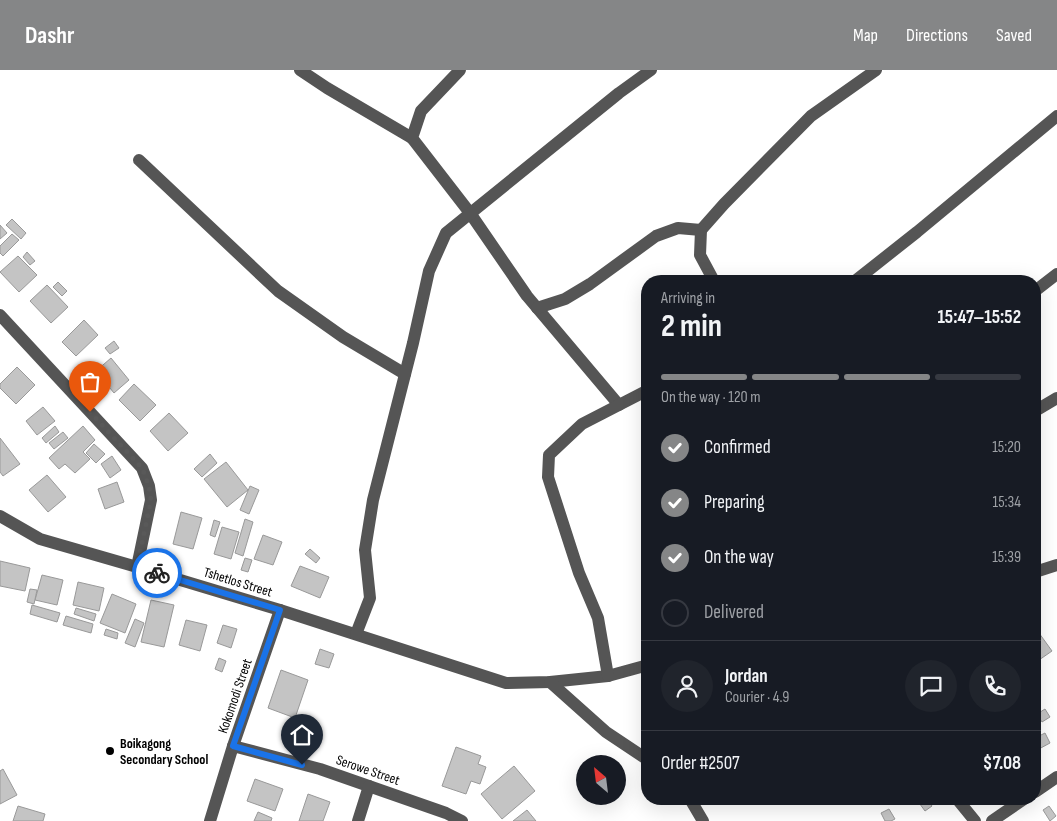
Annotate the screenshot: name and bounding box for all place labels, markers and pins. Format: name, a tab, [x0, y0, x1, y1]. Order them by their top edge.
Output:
pin	[69, 361, 111, 412]
pin	[281, 714, 323, 765]
place label: Boikagong Secondary School	[120, 735, 208, 768]
marker: Boikagong Secondary School	[104, 745, 116, 757]

